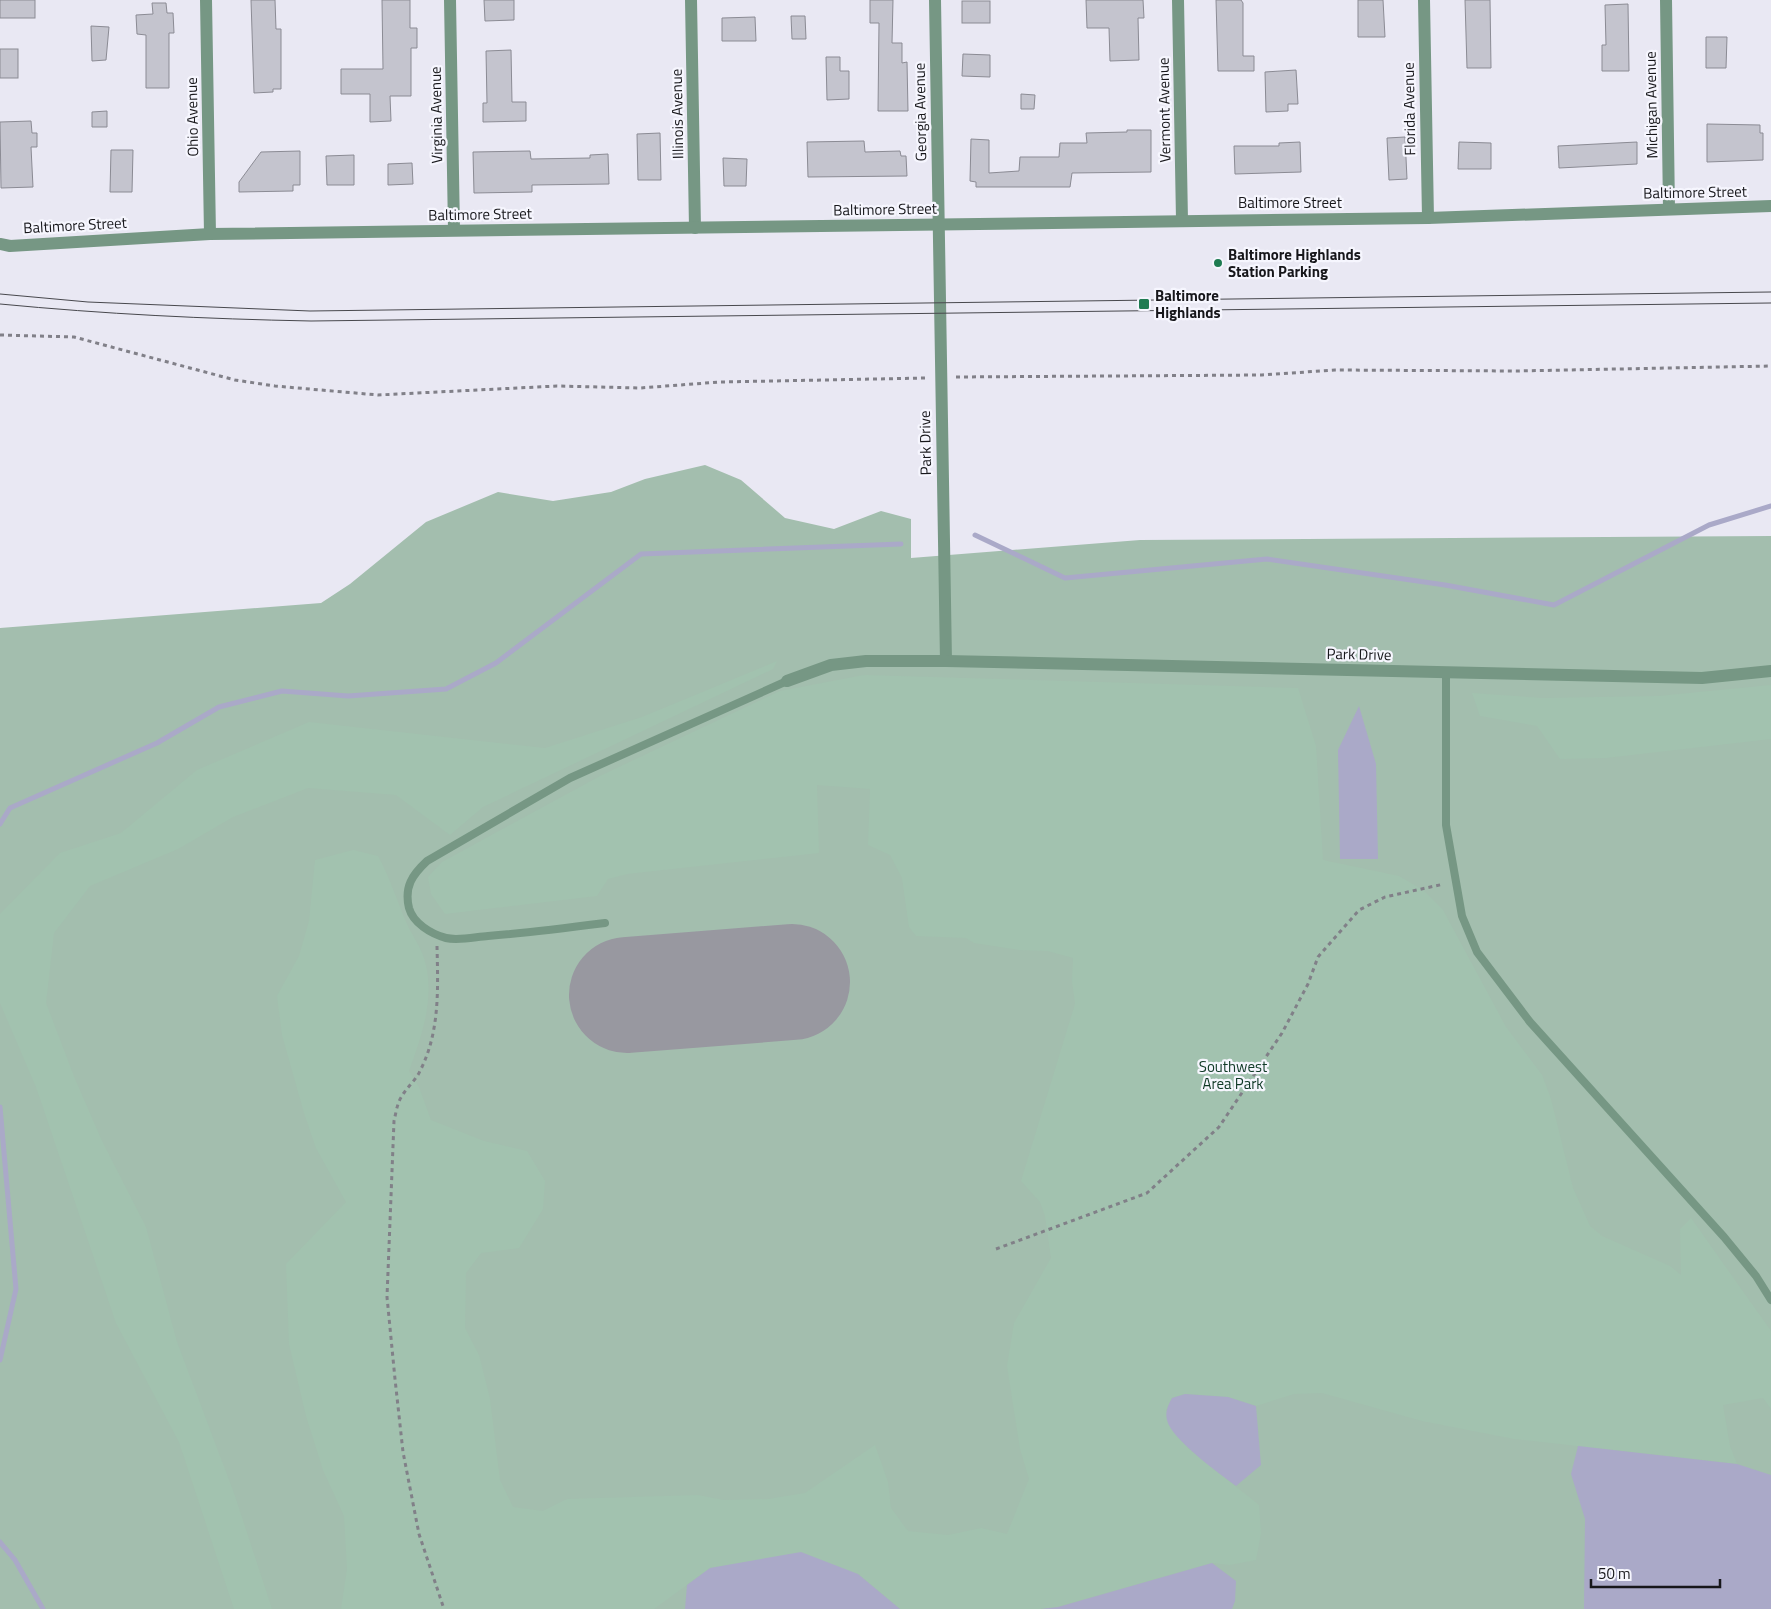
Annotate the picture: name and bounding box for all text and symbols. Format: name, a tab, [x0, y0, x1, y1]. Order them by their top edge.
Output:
street label: Michigan Avenue	[1639, 51, 1663, 159]
street label: Vermont Avenue	[1152, 57, 1176, 163]
street label: Florida Avenue	[1397, 62, 1421, 156]
street label: Georgia Avenue	[908, 63, 932, 161]
street label: Virginia Avenue	[424, 66, 448, 164]
street label: Illinois Avenue	[665, 69, 689, 159]
street label: Ohio Avenue	[180, 77, 204, 157]
street label: Baltimore Street	[1643, 180, 1748, 204]
street label: Baltimore Street	[1238, 191, 1343, 214]
street label: Baltimore Street	[833, 197, 938, 221]
street label: Baltimore Street	[428, 202, 533, 226]
street label: Baltimore Street	[23, 211, 128, 239]
place label: Baltimore Highlands Station Parking	[1228, 243, 1361, 283]
marker: Baltimore Highlands Station Parking	[1212, 257, 1224, 269]
place label: Baltimore Highlands	[1155, 284, 1221, 324]
marker: Baltimore Highlands	[1137, 297, 1151, 311]
street label: Park Drive	[913, 410, 937, 476]
street label: Park Drive	[1326, 642, 1392, 666]
park label: Southwest Area Park	[1199, 1055, 1268, 1095]
scale bar	[1591, 1556, 1720, 1588]
text: 50 m	[1598, 1562, 1631, 1585]

